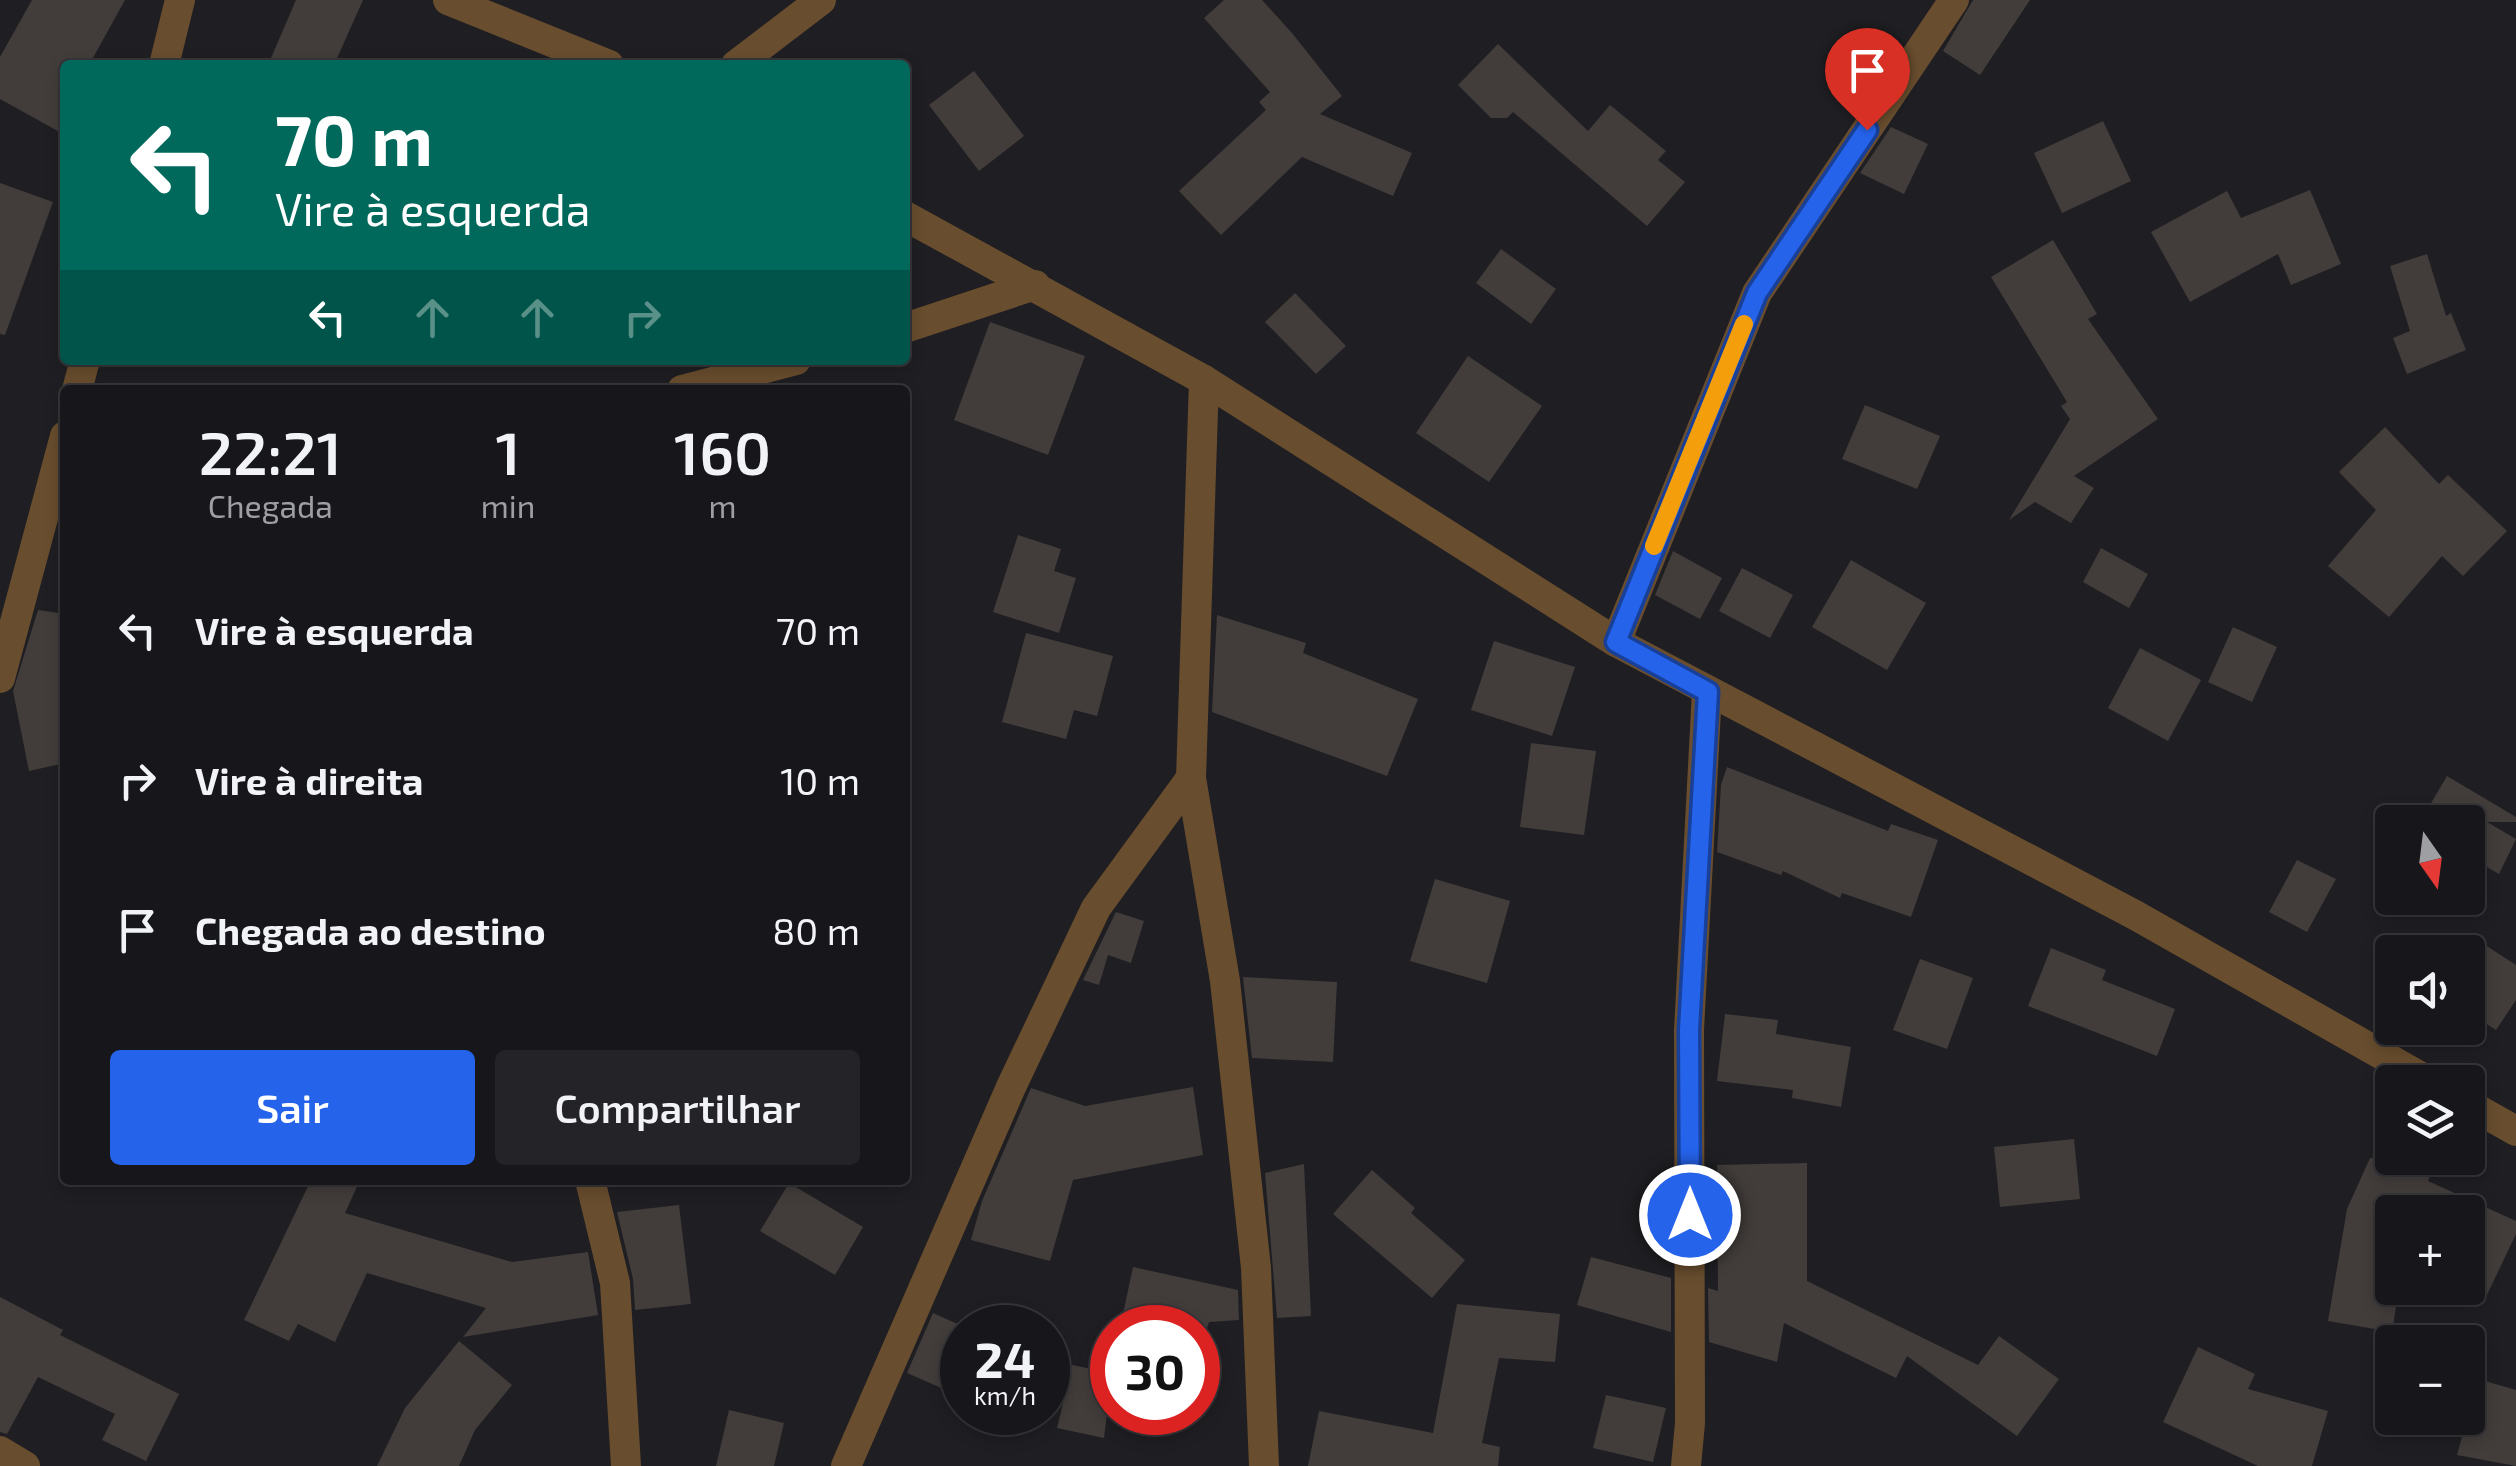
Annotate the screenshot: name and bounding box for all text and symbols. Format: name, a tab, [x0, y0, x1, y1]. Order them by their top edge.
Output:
pin	[1825, 28, 1910, 131]
icon: arrive	[1840, 43, 1895, 98]
text: 70 m	[275, 96, 433, 180]
icon: left	[110, 100, 240, 230]
text: Vire à esquerda	[275, 181, 591, 235]
icon: left	[300, 290, 355, 345]
icon: ahead	[405, 290, 460, 345]
icon: ahead	[510, 290, 565, 345]
icon: right	[615, 290, 670, 345]
text: 22:21	[199, 415, 342, 487]
text: 1	[495, 415, 521, 487]
text: 160	[674, 415, 771, 487]
text: Chegada	[208, 486, 333, 524]
text: min	[481, 486, 535, 524]
text: m	[709, 486, 737, 524]
icon: left	[110, 603, 165, 658]
text: Vire à esquerda	[195, 607, 474, 653]
text: 70 m	[776, 607, 860, 653]
icon: right	[110, 753, 165, 808]
text: Vire à direita	[195, 757, 423, 803]
text: 10 m	[780, 757, 860, 803]
north arrow	[2375, 805, 2485, 915]
map controls	[2375, 805, 2485, 1435]
icon: arrive	[110, 903, 165, 958]
text: Chegada ao destino	[195, 907, 546, 953]
text: 80 m	[772, 907, 860, 953]
button: sound	[2375, 935, 2485, 1045]
button: Sair	[110, 1050, 475, 1165]
button: Compartilhar	[495, 1050, 860, 1165]
button: layers	[2375, 1065, 2485, 1175]
position arrow	[1638, 1163, 1742, 1267]
button: +	[2375, 1195, 2485, 1305]
speed limit sign: 30	[1090, 1305, 1220, 1435]
button: −	[2375, 1325, 2485, 1435]
text: 24	[975, 1328, 1035, 1388]
text: km/h	[974, 1380, 1036, 1410]

